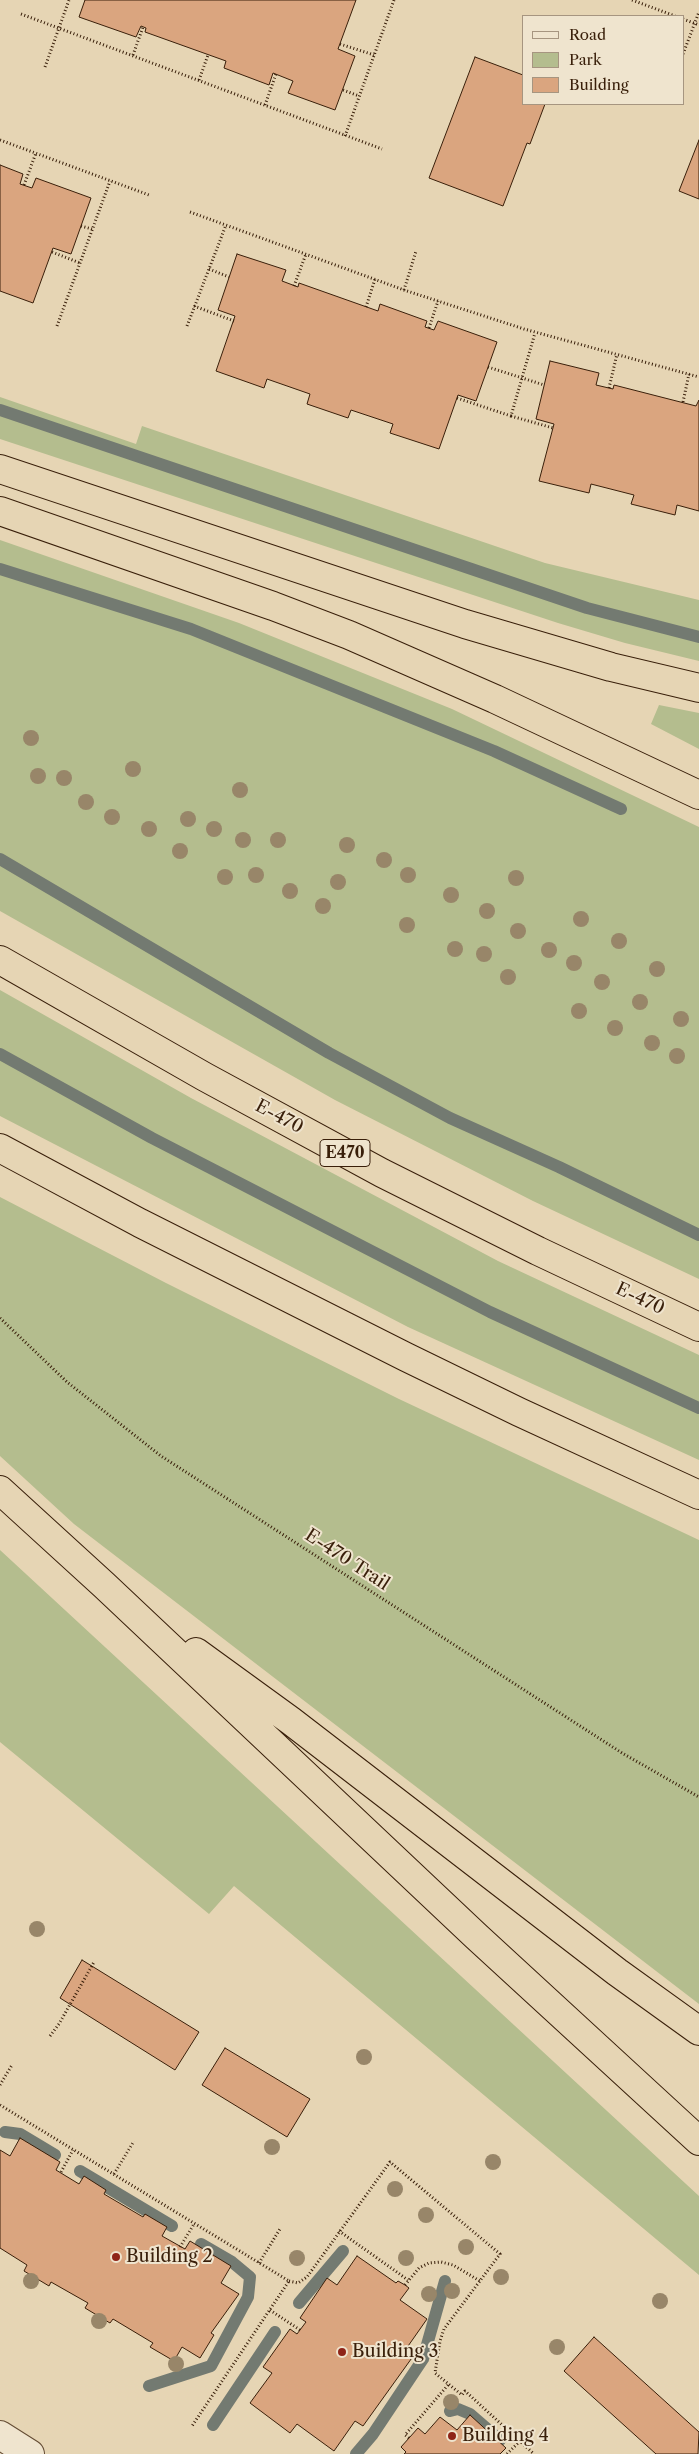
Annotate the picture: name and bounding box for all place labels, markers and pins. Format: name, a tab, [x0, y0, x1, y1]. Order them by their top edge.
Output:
place label: Building 2	[126, 2246, 213, 2268]
marker: Building 2	[110, 2251, 122, 2263]
place label: Building 3	[352, 2341, 438, 2363]
marker: Building 3	[336, 2346, 348, 2358]
place label: Building 4	[462, 2425, 549, 2447]
marker: Building 4	[446, 2430, 458, 2442]

